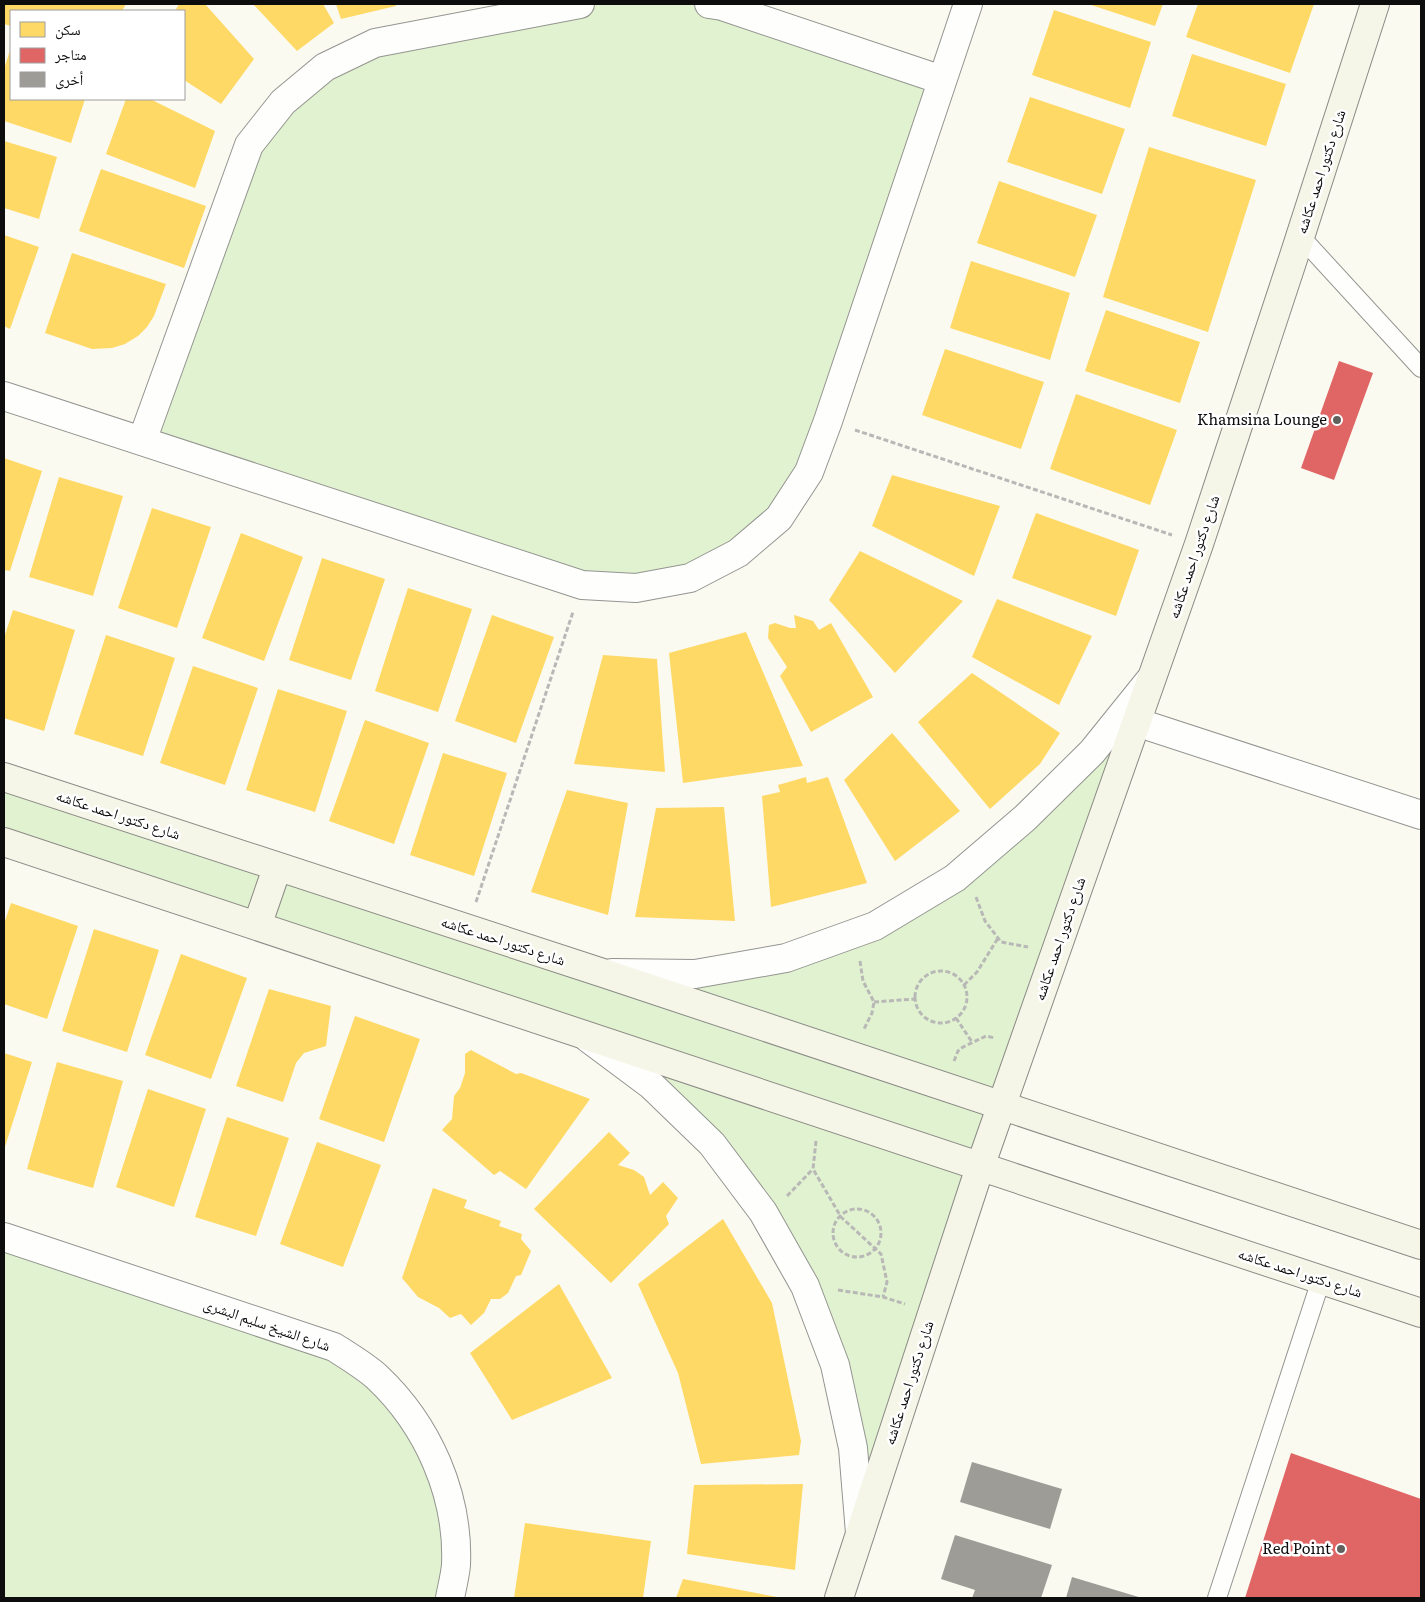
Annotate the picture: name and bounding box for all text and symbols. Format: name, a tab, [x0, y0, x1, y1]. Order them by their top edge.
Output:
legend	[10, 10, 185, 100]
text: سكن	[55, 17, 81, 40]
text: متاجر	[54, 42, 87, 65]
text: أخرى	[55, 67, 84, 90]
street label: شارع دكتور احمد عكاشه	[1289, 106, 1351, 237]
place label: Khamsina Lounge	[1197, 407, 1327, 430]
marker: Khamsina Lounge	[1331, 414, 1343, 426]
street label: شارع دكتور احمد عكاشه	[1161, 491, 1225, 621]
street label: شارع دكتور احمد عكاشه	[53, 783, 184, 845]
street label: شارع دكتور احمد عكاشه	[1027, 873, 1091, 1003]
street label: شارع دكتور احمد عكاشه	[438, 909, 569, 971]
street label: شارع دكتور احمد عكاشه	[1235, 1241, 1366, 1303]
street label: شارع الشيخ سليم البشرى	[201, 1291, 334, 1356]
street label: شارع دكتور احمد عكاشه	[877, 1317, 939, 1448]
place label: Red Point	[1262, 1536, 1331, 1559]
marker: Red Point	[1335, 1543, 1347, 1555]

